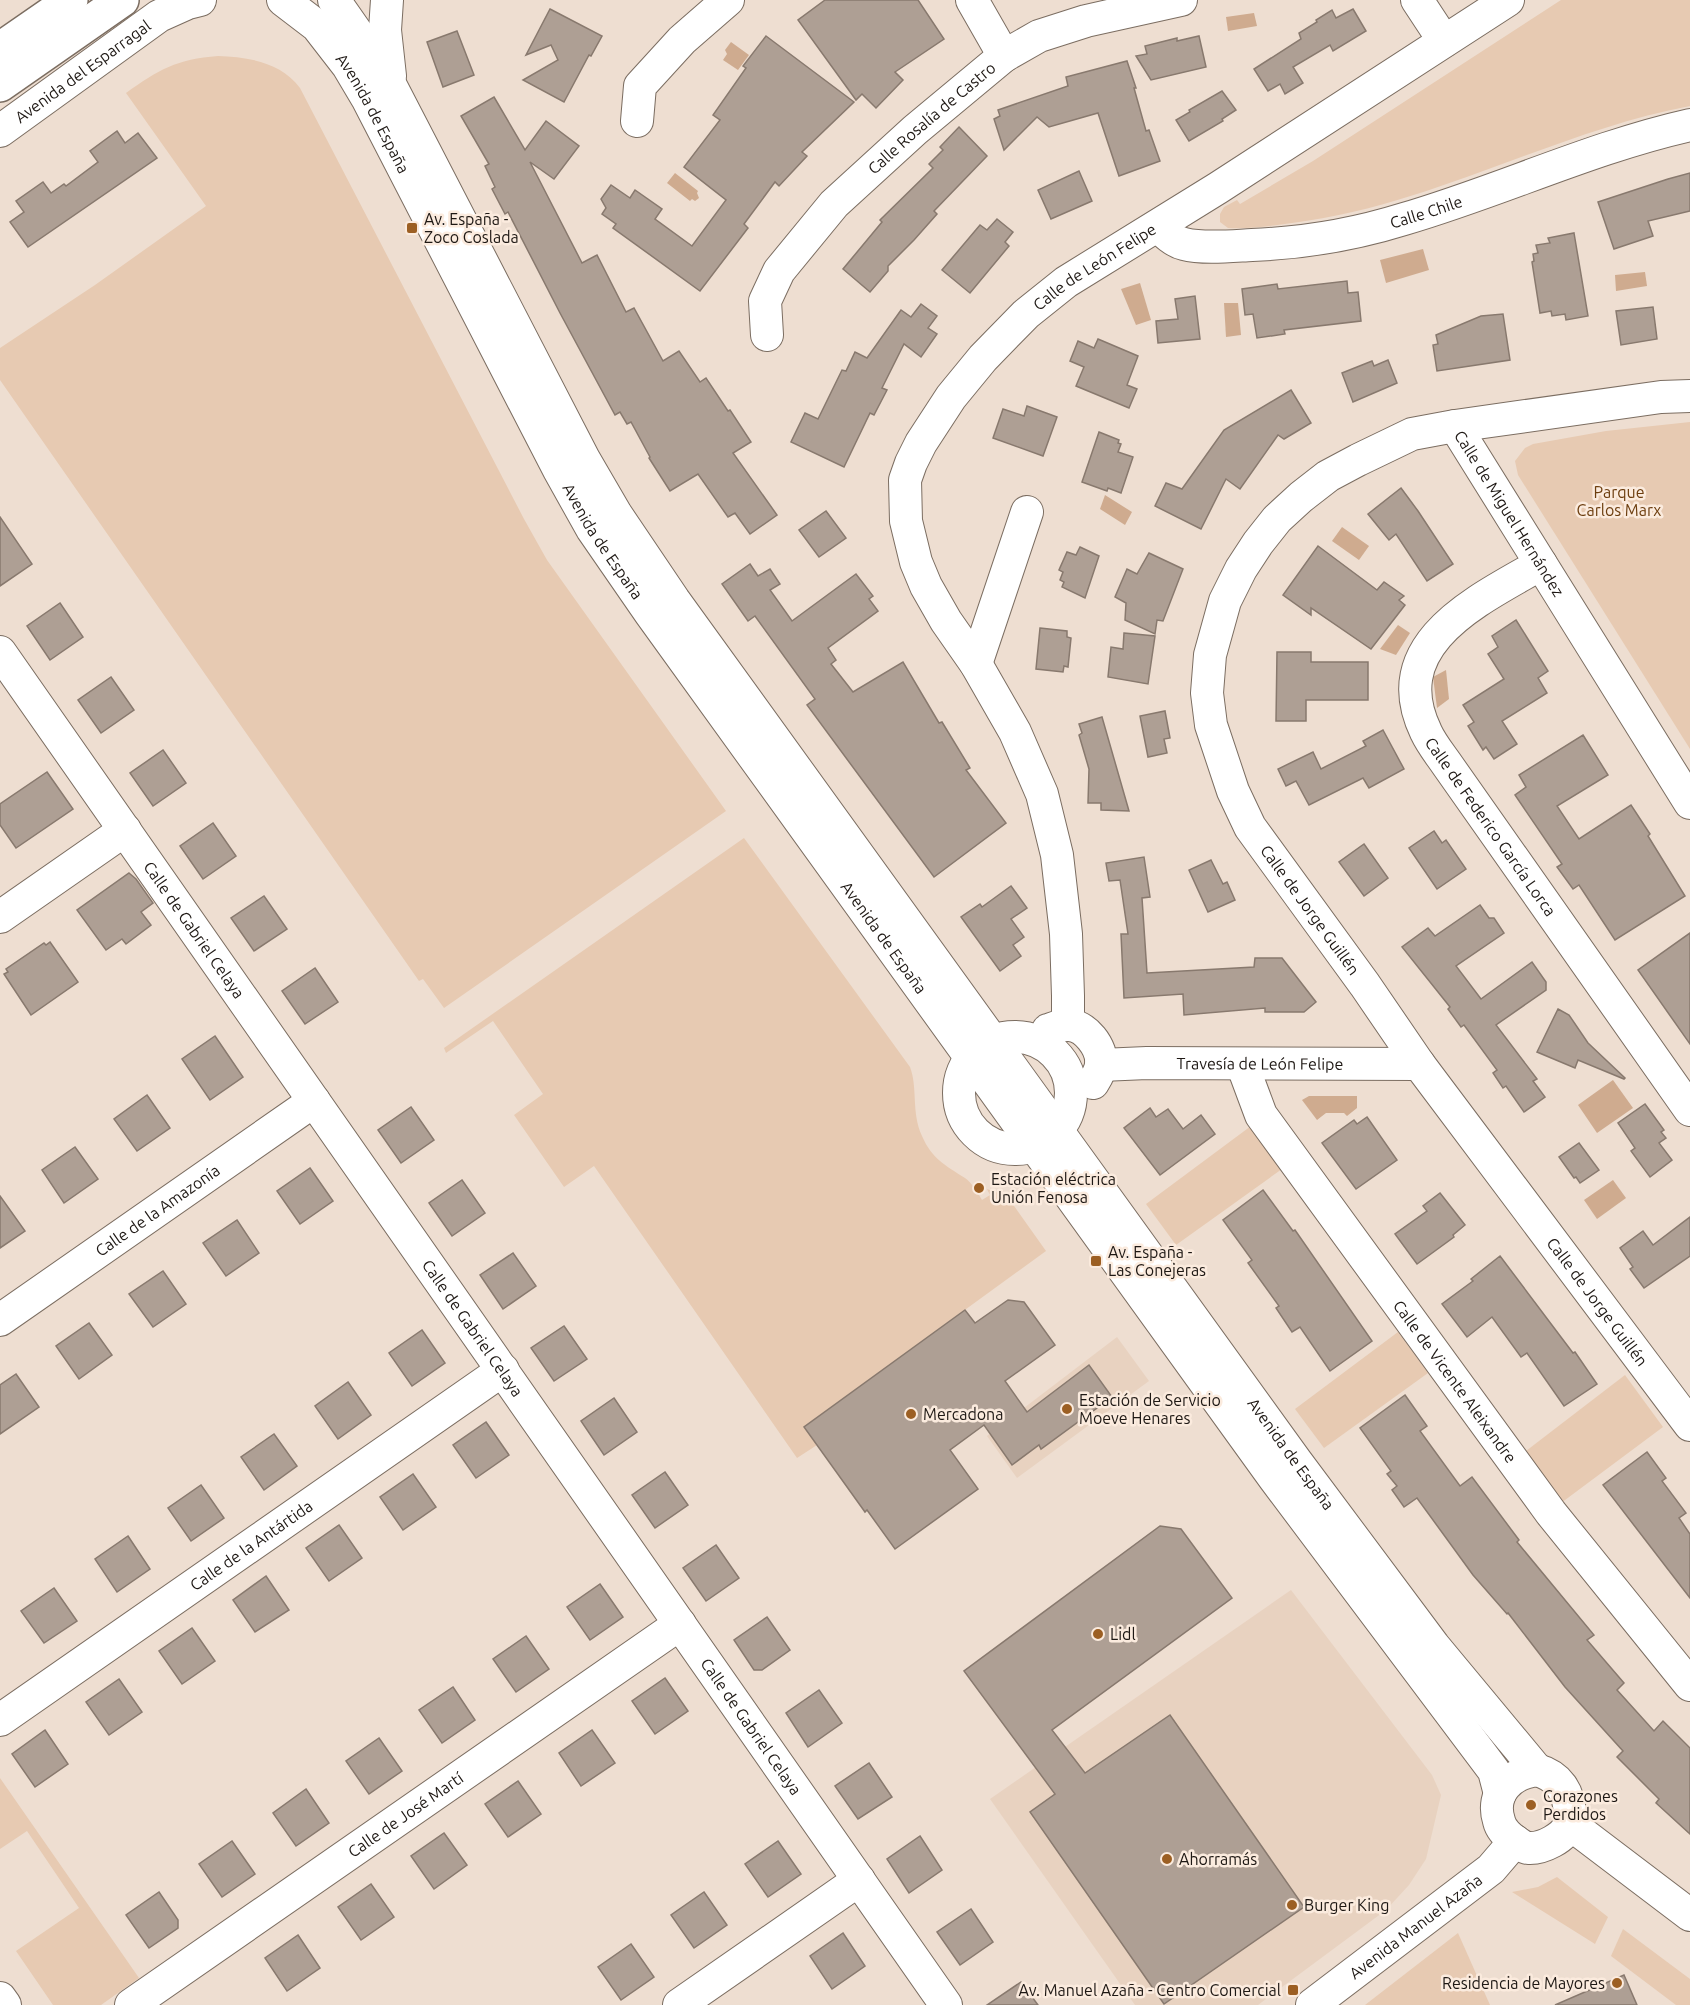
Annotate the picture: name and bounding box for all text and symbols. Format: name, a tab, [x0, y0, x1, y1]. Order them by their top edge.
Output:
street label: Avenida del Esparragal	[11, 16, 154, 126]
street label: Avenida de España	[333, 50, 413, 176]
street label: Calle Rosalía de Castro	[864, 58, 999, 178]
street label: Calle Chile	[1388, 192, 1465, 232]
place label: Av. España - Zoco Coslada	[424, 210, 519, 246]
street label: Calle de León Felipe	[1029, 220, 1159, 314]
marker: Av. España - Zoco Coslada	[405, 221, 419, 235]
street label: Calle de Miguel Hernández	[1451, 427, 1568, 600]
street label: Avenida de España	[559, 480, 647, 603]
park label: Parque Carlos Marx	[1577, 483, 1661, 519]
street label: Calle de Federico García Lorca	[1422, 734, 1560, 919]
street label: Calle de Jorge Guillén	[1257, 841, 1363, 978]
street label: Calle de Gabriel Celaya	[140, 858, 248, 1002]
street label: Avenida de España	[838, 878, 931, 997]
street label: Travesía de León Felipe	[1177, 1054, 1343, 1073]
street label: Calle de la Amazonía	[92, 1161, 223, 1260]
place label: Estación eléctrica Unión Fenosa	[991, 1170, 1116, 1206]
marker: Estación eléctrica Unión Fenosa	[972, 1181, 986, 1195]
street label: Calle de Jorge Guillén	[1543, 1234, 1651, 1369]
place label: Av. España - Las Conejeras	[1108, 1243, 1206, 1279]
marker: Av. España - Las Conejeras	[1089, 1254, 1103, 1268]
street label: Calle de Gabriel Celaya	[419, 1256, 527, 1400]
street label: Calle de Vicente Aleixandre	[1390, 1297, 1520, 1466]
place label: Estación de Servicio Moeve Henares	[1079, 1391, 1221, 1427]
street label: Avenida de España	[1244, 1394, 1338, 1513]
marker: Estación de Servicio Moeve Henares	[1060, 1402, 1074, 1416]
place label: Mercadona	[923, 1405, 1003, 1423]
marker: Mercadona	[904, 1407, 918, 1421]
street label: Calle de la Antártida	[187, 1496, 316, 1594]
place label: Lidl	[1110, 1625, 1136, 1643]
marker: Lidl	[1091, 1627, 1105, 1641]
street label: Calle de Gabriel Celaya	[697, 1655, 805, 1798]
street label: Calle de José Martí	[344, 1768, 467, 1861]
place label: Corazones Perdidos	[1543, 1787, 1618, 1823]
marker: Corazones Perdidos	[1524, 1798, 1538, 1812]
place label: Ahorramás	[1179, 1850, 1257, 1868]
marker: Ahorramás	[1160, 1852, 1174, 1866]
street label: Avenida Manuel Azaña	[1346, 1870, 1485, 1982]
place label: Burger King	[1304, 1896, 1389, 1914]
marker: Burger King	[1285, 1898, 1299, 1912]
place label: Residencia de Mayores	[1442, 1974, 1605, 1992]
marker: Residencia de Mayores	[1610, 1976, 1624, 1990]
place label: Av. Manuel Azaña - Centro Comercial	[1019, 1981, 1281, 1999]
marker: Av. Manuel Azaña - Centro Comercial	[1286, 1983, 1300, 1997]

